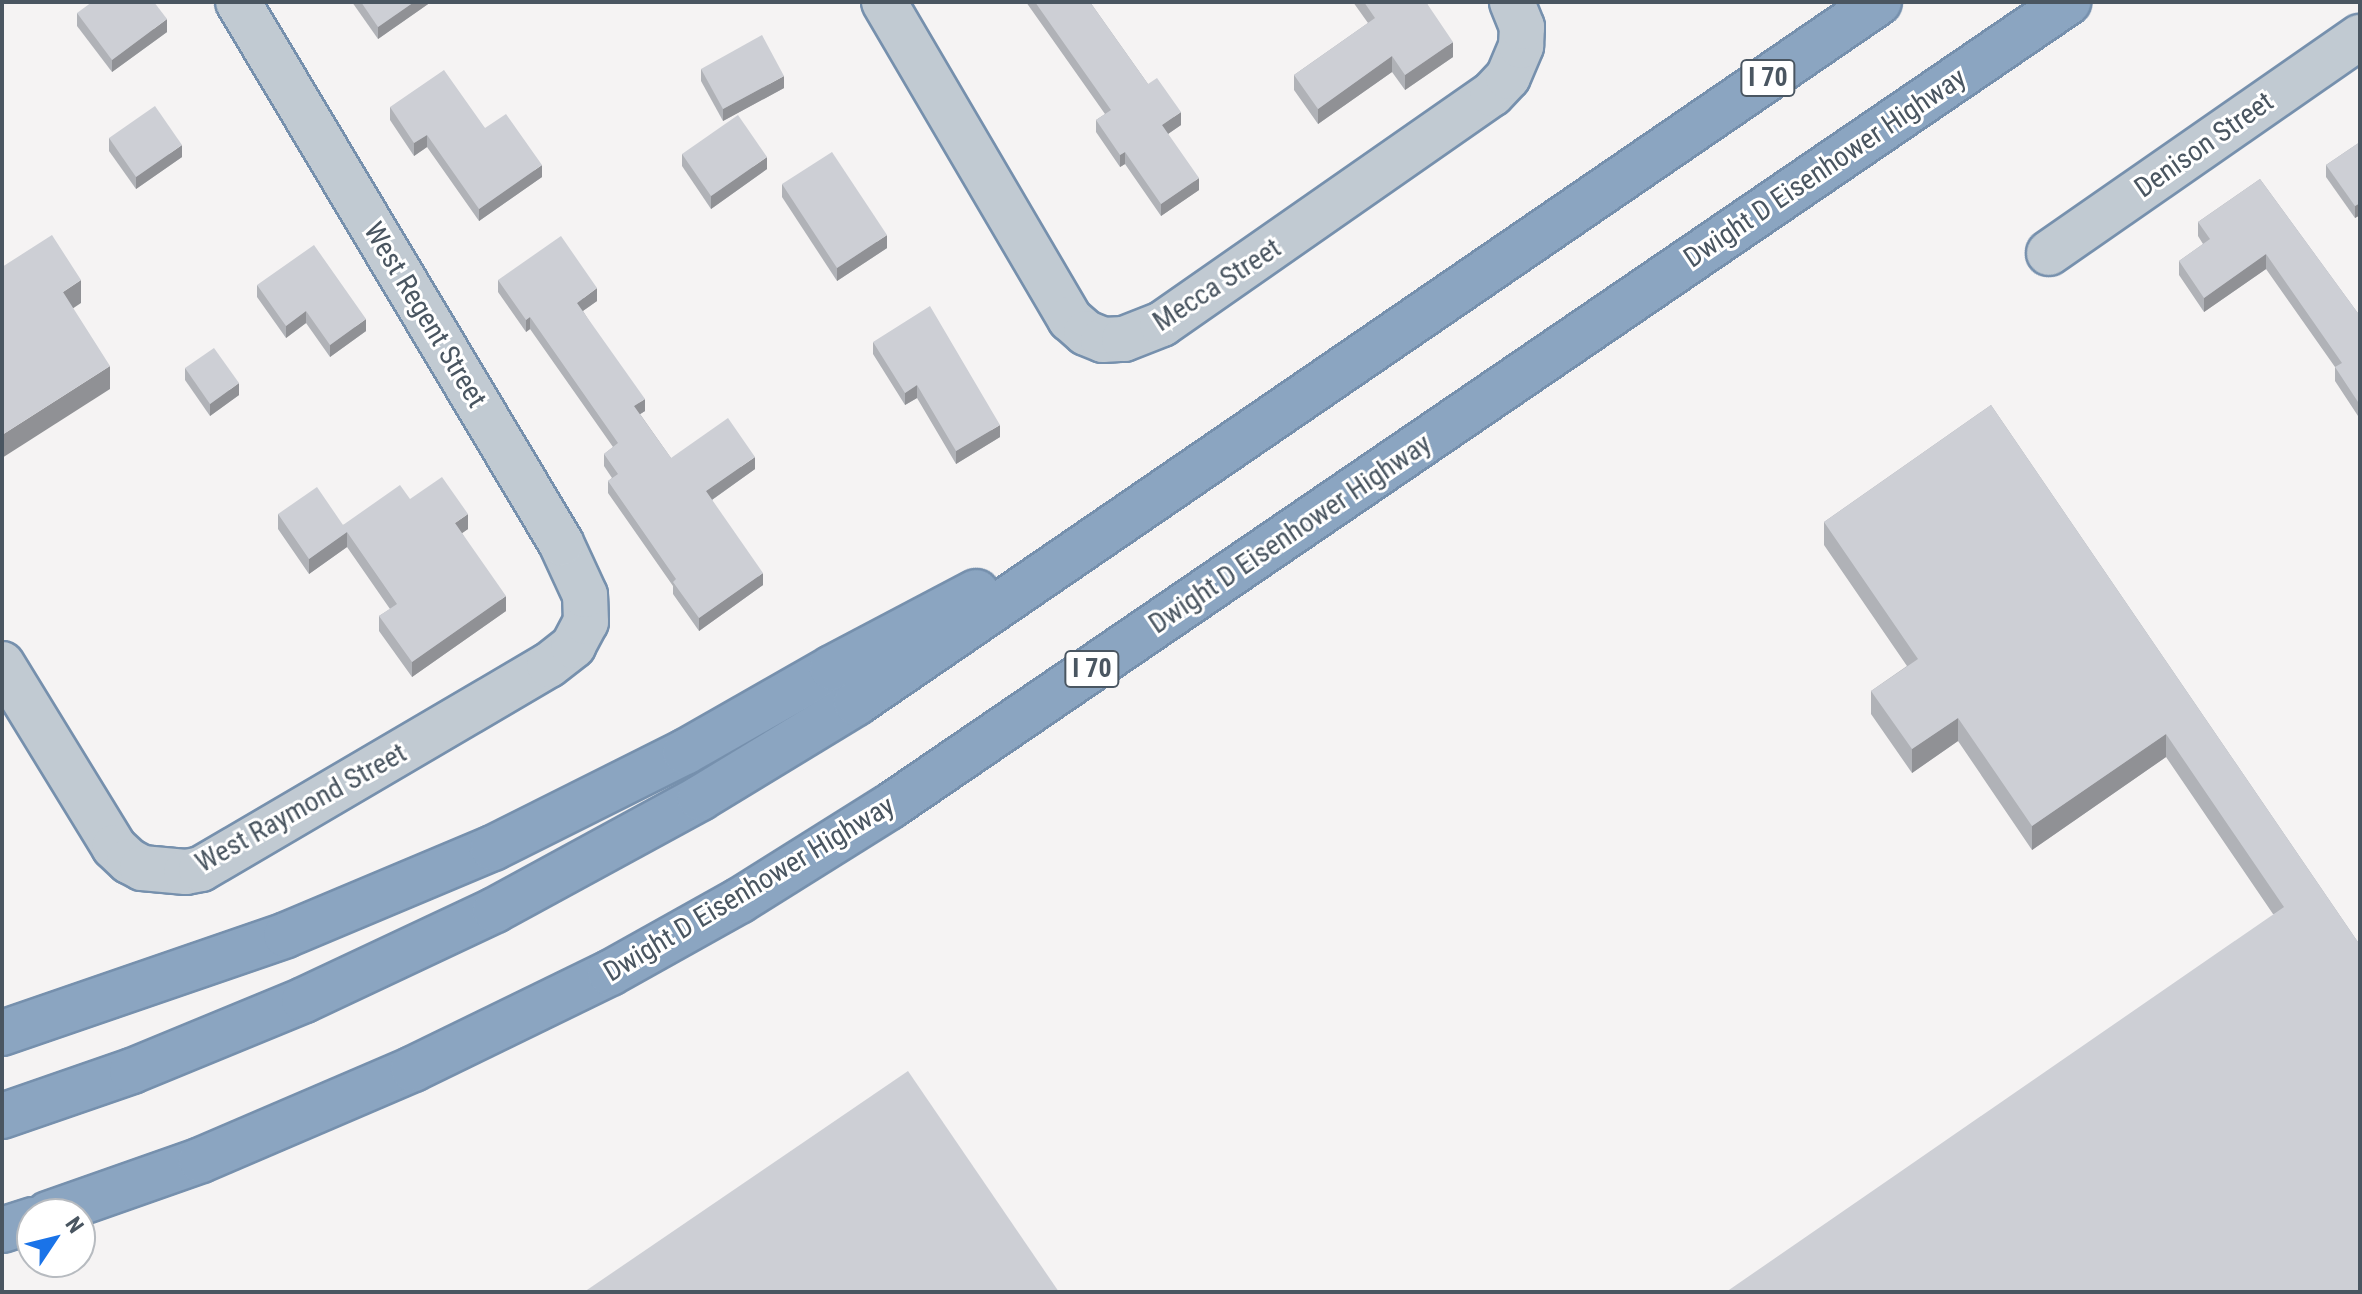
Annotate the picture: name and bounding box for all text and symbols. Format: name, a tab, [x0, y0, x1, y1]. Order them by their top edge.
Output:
road number: I 70	[1740, 56, 1796, 100]
street label: Dwight D Eisenhower Highway	[1678, 61, 1972, 275]
street label: Denison Street	[2128, 85, 2280, 205]
street label: West Regent Street	[356, 216, 494, 414]
street label: Mecca Street	[1147, 231, 1287, 339]
street label: Dwight D Eisenhower Highway	[1143, 427, 1437, 641]
road number: I 70	[1064, 647, 1120, 691]
street label: West Raymond Street	[190, 736, 412, 880]
street label: Dwight D Eisenhower Highway	[598, 789, 900, 989]
north arrow	[16, 1198, 96, 1278]
text: N	[60, 1212, 89, 1238]

